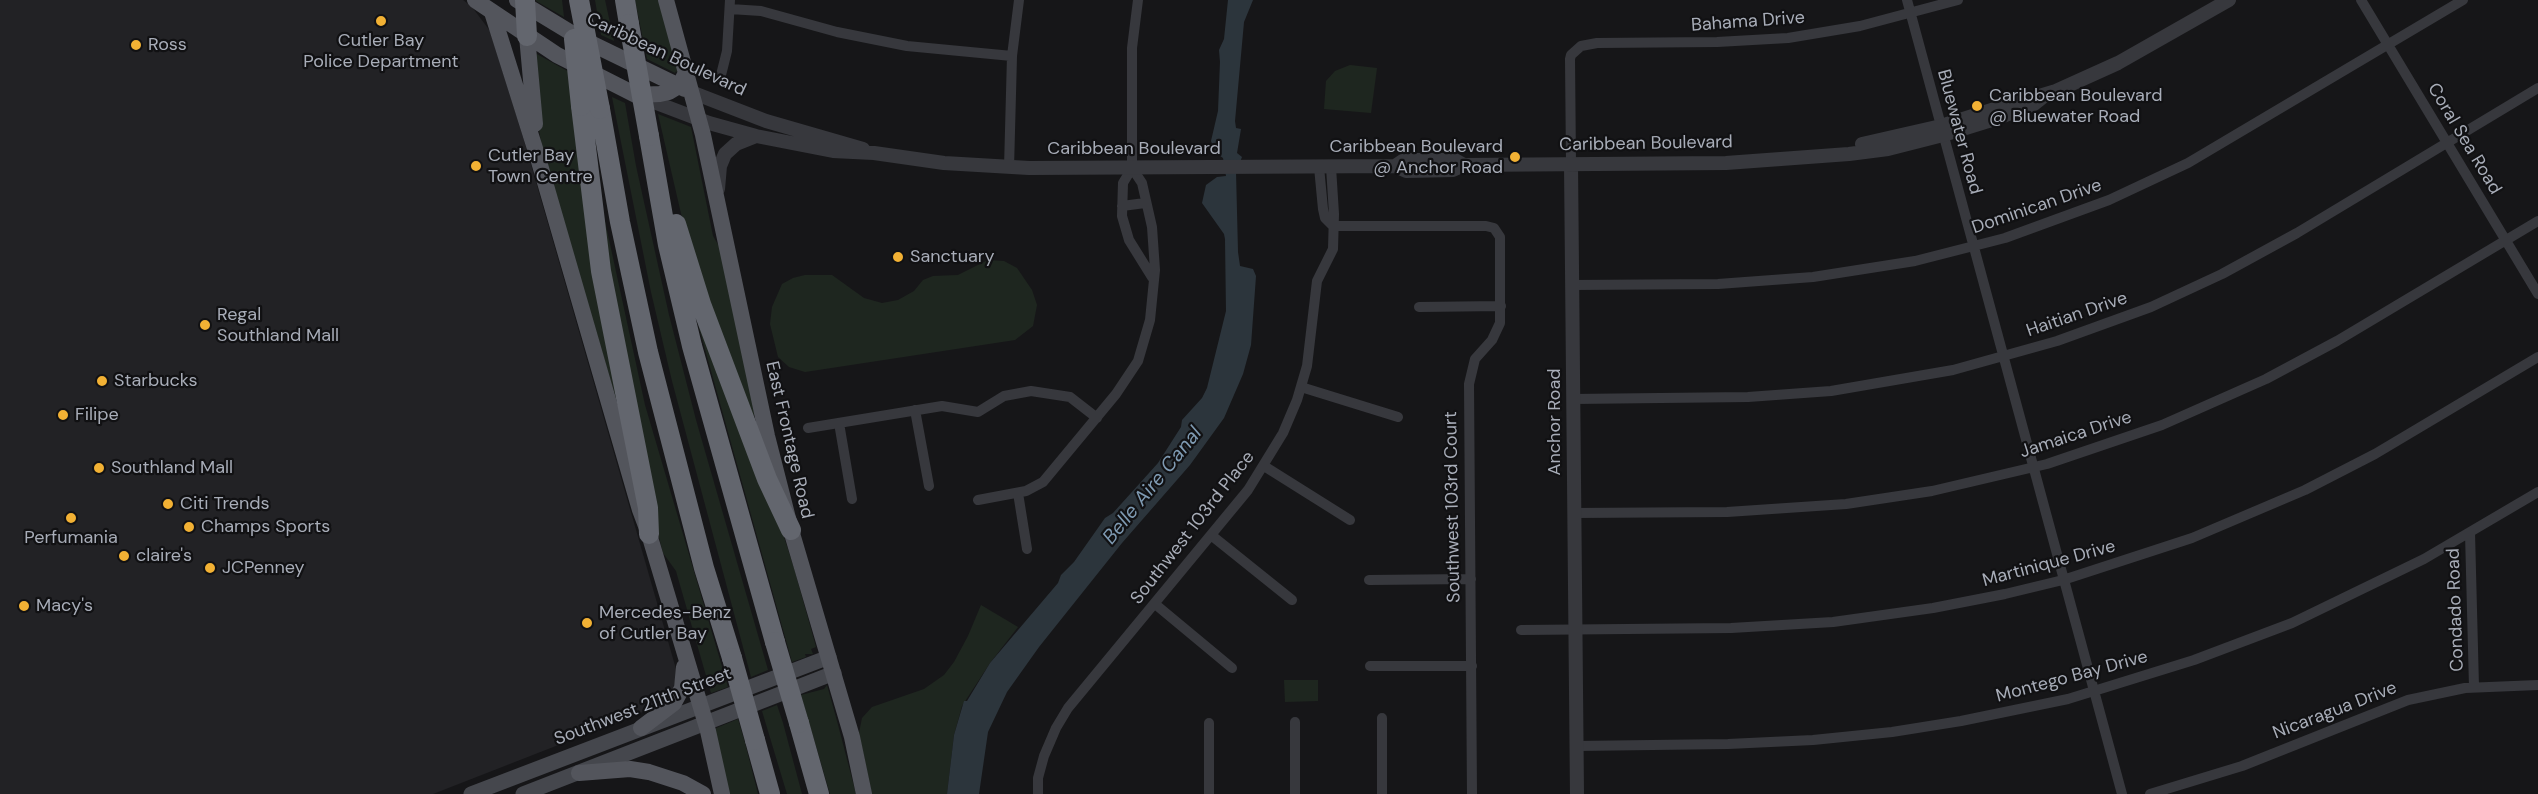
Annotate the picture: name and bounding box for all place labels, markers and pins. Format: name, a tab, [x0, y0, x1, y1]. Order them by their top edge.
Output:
marker: Cutler Bay Police Department	[374, 14, 388, 28]
place label: Cutler Bay Police Department	[303, 30, 459, 72]
place label: Ross	[148, 34, 187, 56]
marker: Ross	[129, 38, 143, 52]
place label: Caribbean Boulevard @ Bluewater Road	[1989, 85, 2163, 128]
marker: Caribbean Boulevard @ Bluewater Road	[1970, 99, 1984, 113]
place label: Caribbean Boulevard @ Anchor Road	[1329, 136, 1503, 178]
place label: Cutler Bay Town Centre	[488, 145, 593, 188]
marker: Caribbean Boulevard @ Anchor Road	[1508, 150, 1522, 164]
marker: Cutler Bay Town Centre	[469, 159, 483, 173]
place label: Sanctuary	[910, 246, 994, 268]
marker: Sanctuary	[891, 250, 905, 264]
place label: Regal Southland Mall	[217, 304, 339, 346]
marker: Regal Southland Mall	[198, 318, 212, 332]
place label: Starbucks	[114, 370, 197, 392]
marker: Starbucks	[95, 374, 109, 388]
place label: Filipe	[75, 404, 119, 426]
marker: Filipe	[56, 408, 70, 422]
place label: Southland Mall	[111, 457, 233, 479]
marker: Southland Mall	[92, 461, 106, 475]
place label: Citi Trends	[180, 493, 270, 515]
marker: Citi Trends	[161, 497, 175, 511]
marker: Perfumania	[64, 511, 78, 525]
place label: Champs Sports	[201, 516, 330, 538]
marker: Champs Sports	[182, 520, 196, 534]
place label: Perfumania	[24, 527, 118, 549]
place label: claire's	[136, 545, 192, 567]
marker: claire's	[117, 549, 131, 563]
place label: JCPenney	[222, 557, 305, 579]
marker: JCPenney	[203, 561, 217, 575]
place label: Macy's	[36, 595, 93, 617]
marker: Macy's	[17, 599, 31, 613]
place label: Mercedes-Benz of Cutler Bay	[599, 602, 731, 644]
marker: Mercedes-Benz of Cutler Bay	[580, 616, 594, 630]

